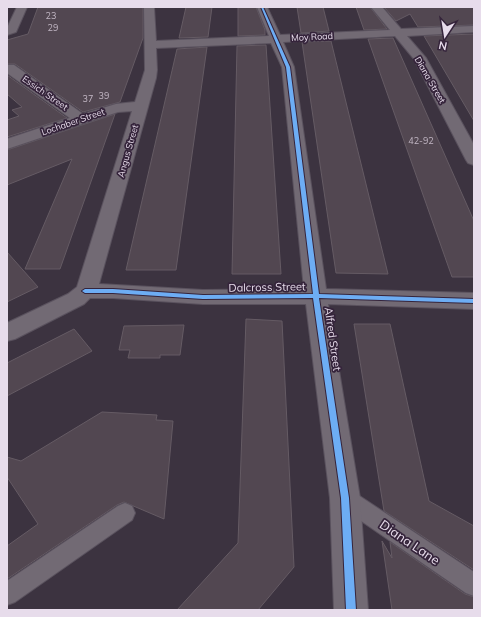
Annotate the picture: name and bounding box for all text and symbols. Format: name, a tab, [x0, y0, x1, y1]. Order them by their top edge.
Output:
house number: 23	[46, 10, 56, 21]
north arrow	[425, 16, 465, 56]
house number: 29	[48, 22, 58, 33]
street label: Moy Road	[291, 30, 333, 44]
text: N	[437, 38, 448, 53]
street label: Diana Street	[413, 54, 448, 105]
street label: Essich Street	[20, 73, 70, 112]
house number: 39	[99, 90, 109, 101]
house number: 37	[83, 93, 93, 104]
street label: Lochaber Street	[40, 106, 106, 137]
street label: Angus Street	[115, 123, 140, 178]
house number: 42-92	[408, 135, 434, 146]
street label: Dalcross Street	[228, 279, 306, 295]
street label: Alfred Street	[322, 306, 344, 372]
street label: Diana Lane	[377, 516, 443, 568]

